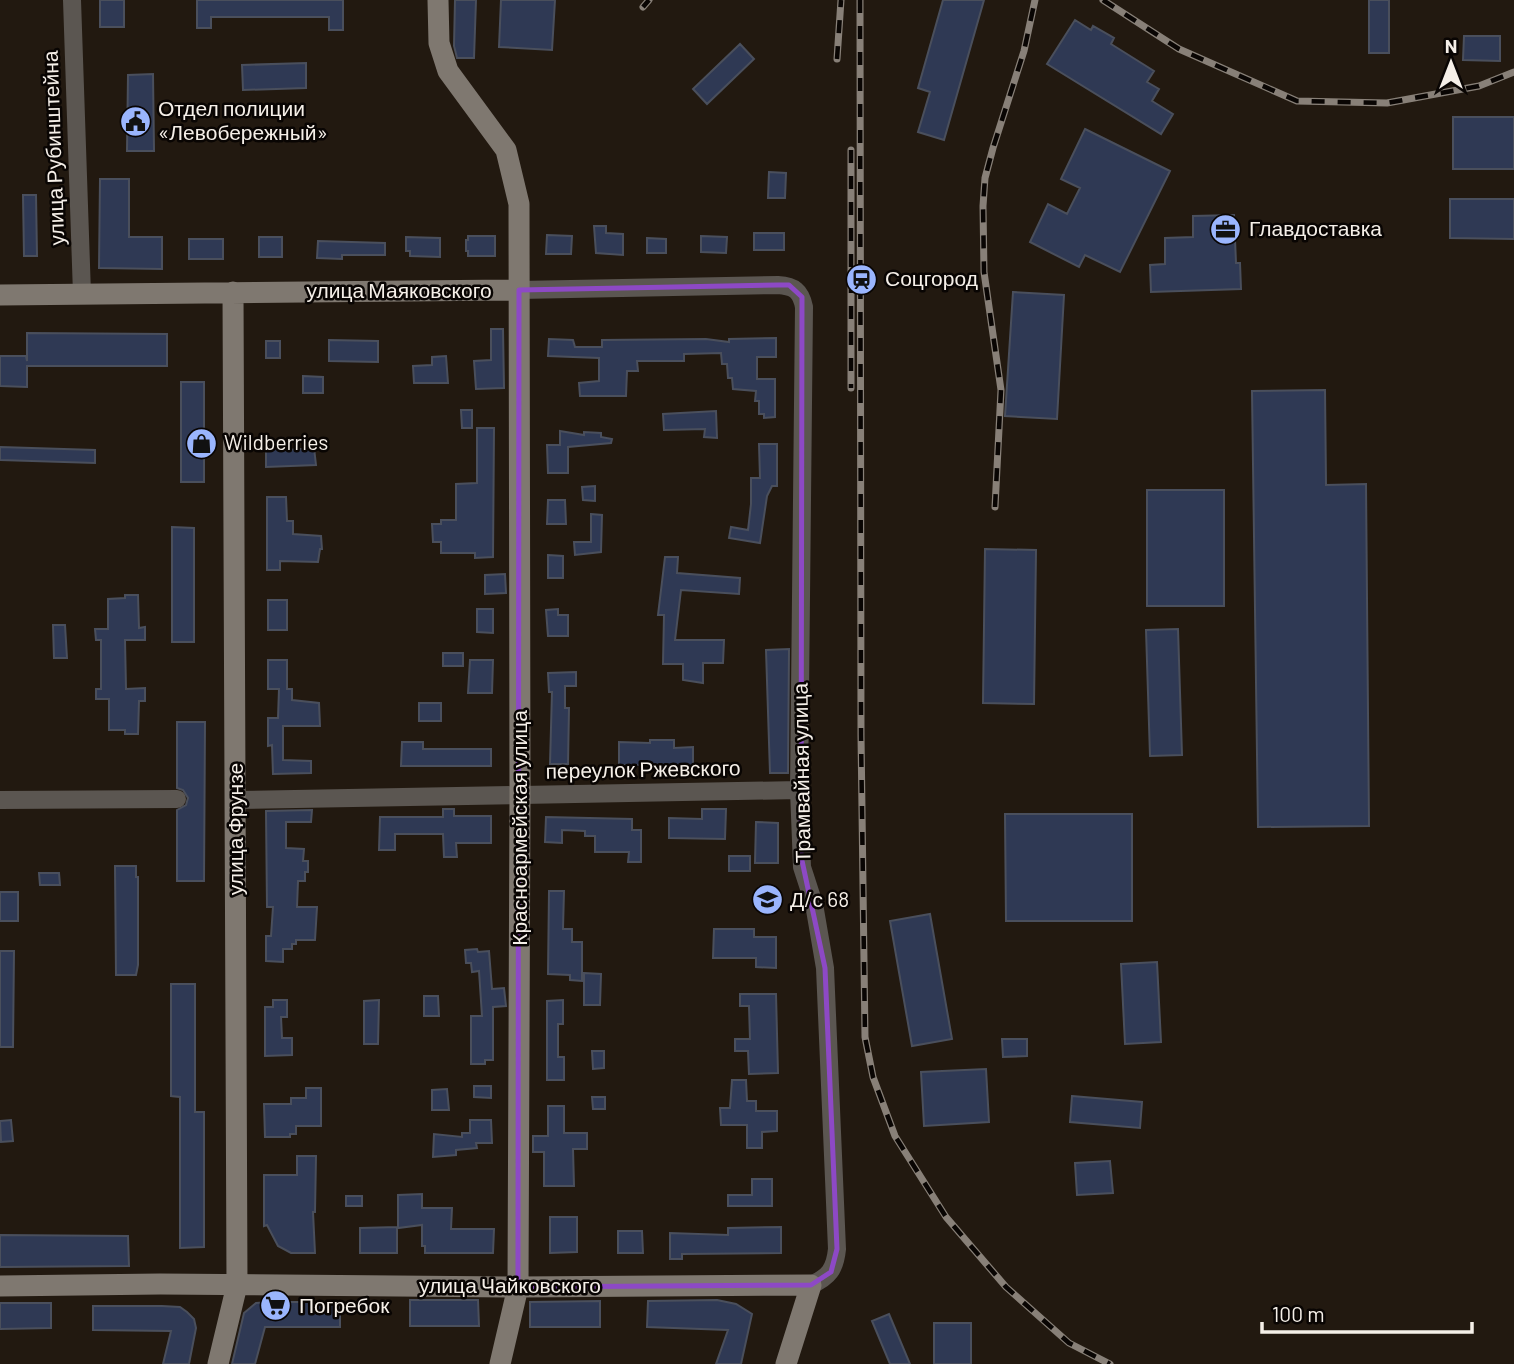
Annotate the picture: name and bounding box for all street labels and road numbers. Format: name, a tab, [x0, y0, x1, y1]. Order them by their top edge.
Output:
street label: улица Рубинштейна	[37, 50, 68, 246]
street label: улица Маяковского	[306, 277, 492, 302]
street label: Трамвайная улица	[786, 682, 815, 863]
street label: Красноармейская улица	[506, 710, 531, 946]
street label: переулок Ржевского	[545, 754, 741, 783]
street label: улица Фрунзе	[222, 763, 247, 895]
street label: улица Чайковского	[419, 1272, 601, 1297]

